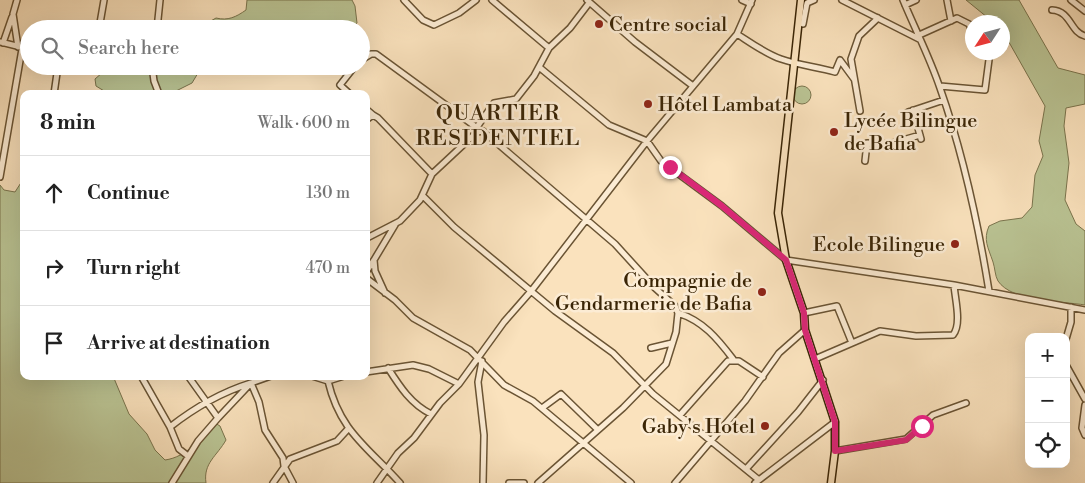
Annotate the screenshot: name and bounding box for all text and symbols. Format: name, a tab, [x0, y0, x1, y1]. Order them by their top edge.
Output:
place label: Centre social	[609, 13, 727, 38]
north arrow	[965, 15, 1010, 60]
marker: Centre social	[593, 18, 605, 30]
search box	[20, 20, 370, 75]
icon: search	[38, 34, 66, 62]
text: Search here	[78, 36, 179, 60]
place label: Hôtel Lambata	[658, 93, 793, 118]
marker: Hôtel Lambata	[642, 98, 654, 110]
district label: QUARTIER RESIDENTIEL	[416, 100, 580, 152]
place label: Lycée Bilingue de Bafia	[844, 109, 977, 157]
text: 8 min	[40, 110, 95, 136]
text: Walk · 600 m	[258, 113, 350, 133]
marker: Lycée Bilingue de Bafia	[828, 126, 840, 138]
route end	[659, 156, 682, 179]
icon: ahead	[40, 179, 68, 207]
text: Continue	[87, 181, 170, 205]
text: 130 m	[306, 183, 350, 203]
place label: Ecole Bilingue	[813, 233, 945, 258]
marker: Ecole Bilingue	[949, 238, 961, 250]
icon: right	[40, 254, 68, 282]
text: Turn right	[87, 256, 180, 280]
text: 470 m	[306, 258, 350, 278]
place label: Compagnie de Gendarmerie de Bafia	[555, 269, 753, 317]
marker: Compagnie de Gendarmerie de Bafia	[756, 286, 768, 298]
icon: arrive	[40, 329, 68, 357]
text: Arrive at destination	[87, 331, 270, 355]
map controls	[1025, 333, 1070, 468]
button: +	[1025, 333, 1070, 378]
button: −	[1025, 378, 1070, 423]
place label: Gaby's Hotel	[642, 415, 755, 440]
route start	[911, 415, 934, 438]
marker: Gaby's Hotel	[759, 420, 771, 432]
button: locate	[1025, 423, 1070, 468]

